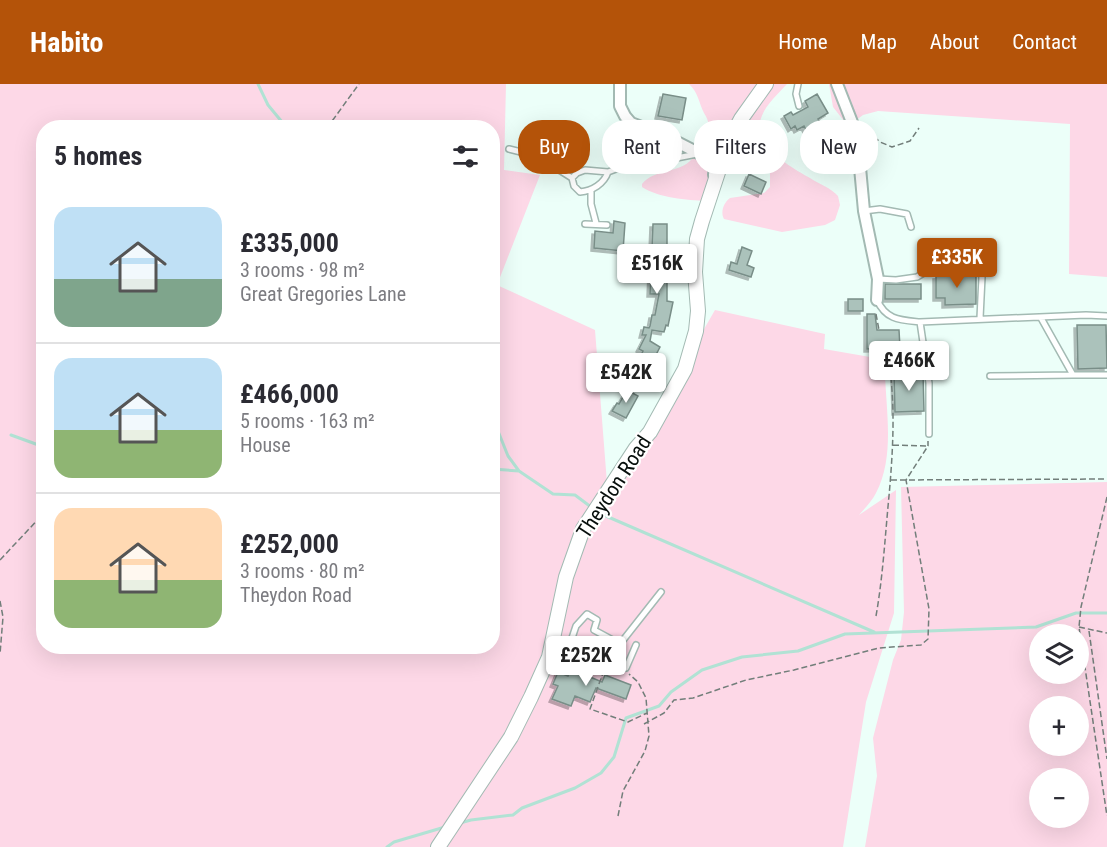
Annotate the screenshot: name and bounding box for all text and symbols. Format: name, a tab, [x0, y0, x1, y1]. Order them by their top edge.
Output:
text: Habito	[30, 26, 103, 59]
text: Home	[778, 30, 828, 54]
text: Map	[861, 30, 897, 54]
text: About	[930, 30, 979, 54]
text: Contact	[1012, 30, 1077, 54]
chip: Buy	[518, 120, 590, 174]
chip: Rent	[602, 120, 682, 174]
chip: Filters	[694, 120, 788, 174]
chip: New	[800, 120, 878, 174]
icon: filters	[449, 140, 482, 173]
text: 5 homes	[54, 141, 142, 171]
text: £335,000	[240, 228, 339, 258]
icon: home	[102, 231, 174, 303]
pin: £335K	[915, 238, 999, 289]
pin: £516K	[615, 244, 699, 295]
text: £335K	[931, 245, 983, 269]
text: £516K	[631, 251, 683, 275]
text: 3 rooms · 98 m²	[240, 258, 365, 282]
text: Great Gregories Lane	[240, 282, 406, 306]
pin: £466K	[867, 341, 951, 392]
text: £466K	[883, 348, 935, 372]
pin: £542K	[584, 353, 668, 404]
text: £542K	[600, 360, 652, 384]
text: £466,000	[240, 379, 339, 409]
icon: home	[102, 382, 174, 454]
text: 5 rooms · 163 m²	[240, 409, 375, 433]
street label: Theydon Road	[572, 431, 656, 543]
text: House	[240, 433, 291, 457]
text: £252,000	[240, 529, 339, 559]
icon: home	[102, 532, 174, 604]
text: 3 rooms · 80 m²	[240, 559, 365, 583]
text: Theydon Road	[240, 583, 352, 607]
map controls	[1029, 624, 1089, 828]
button: layers	[1029, 624, 1089, 684]
pin: £252K	[544, 636, 628, 687]
text: £252K	[560, 643, 612, 667]
button: +	[1029, 696, 1089, 756]
button: −	[1029, 768, 1089, 828]

